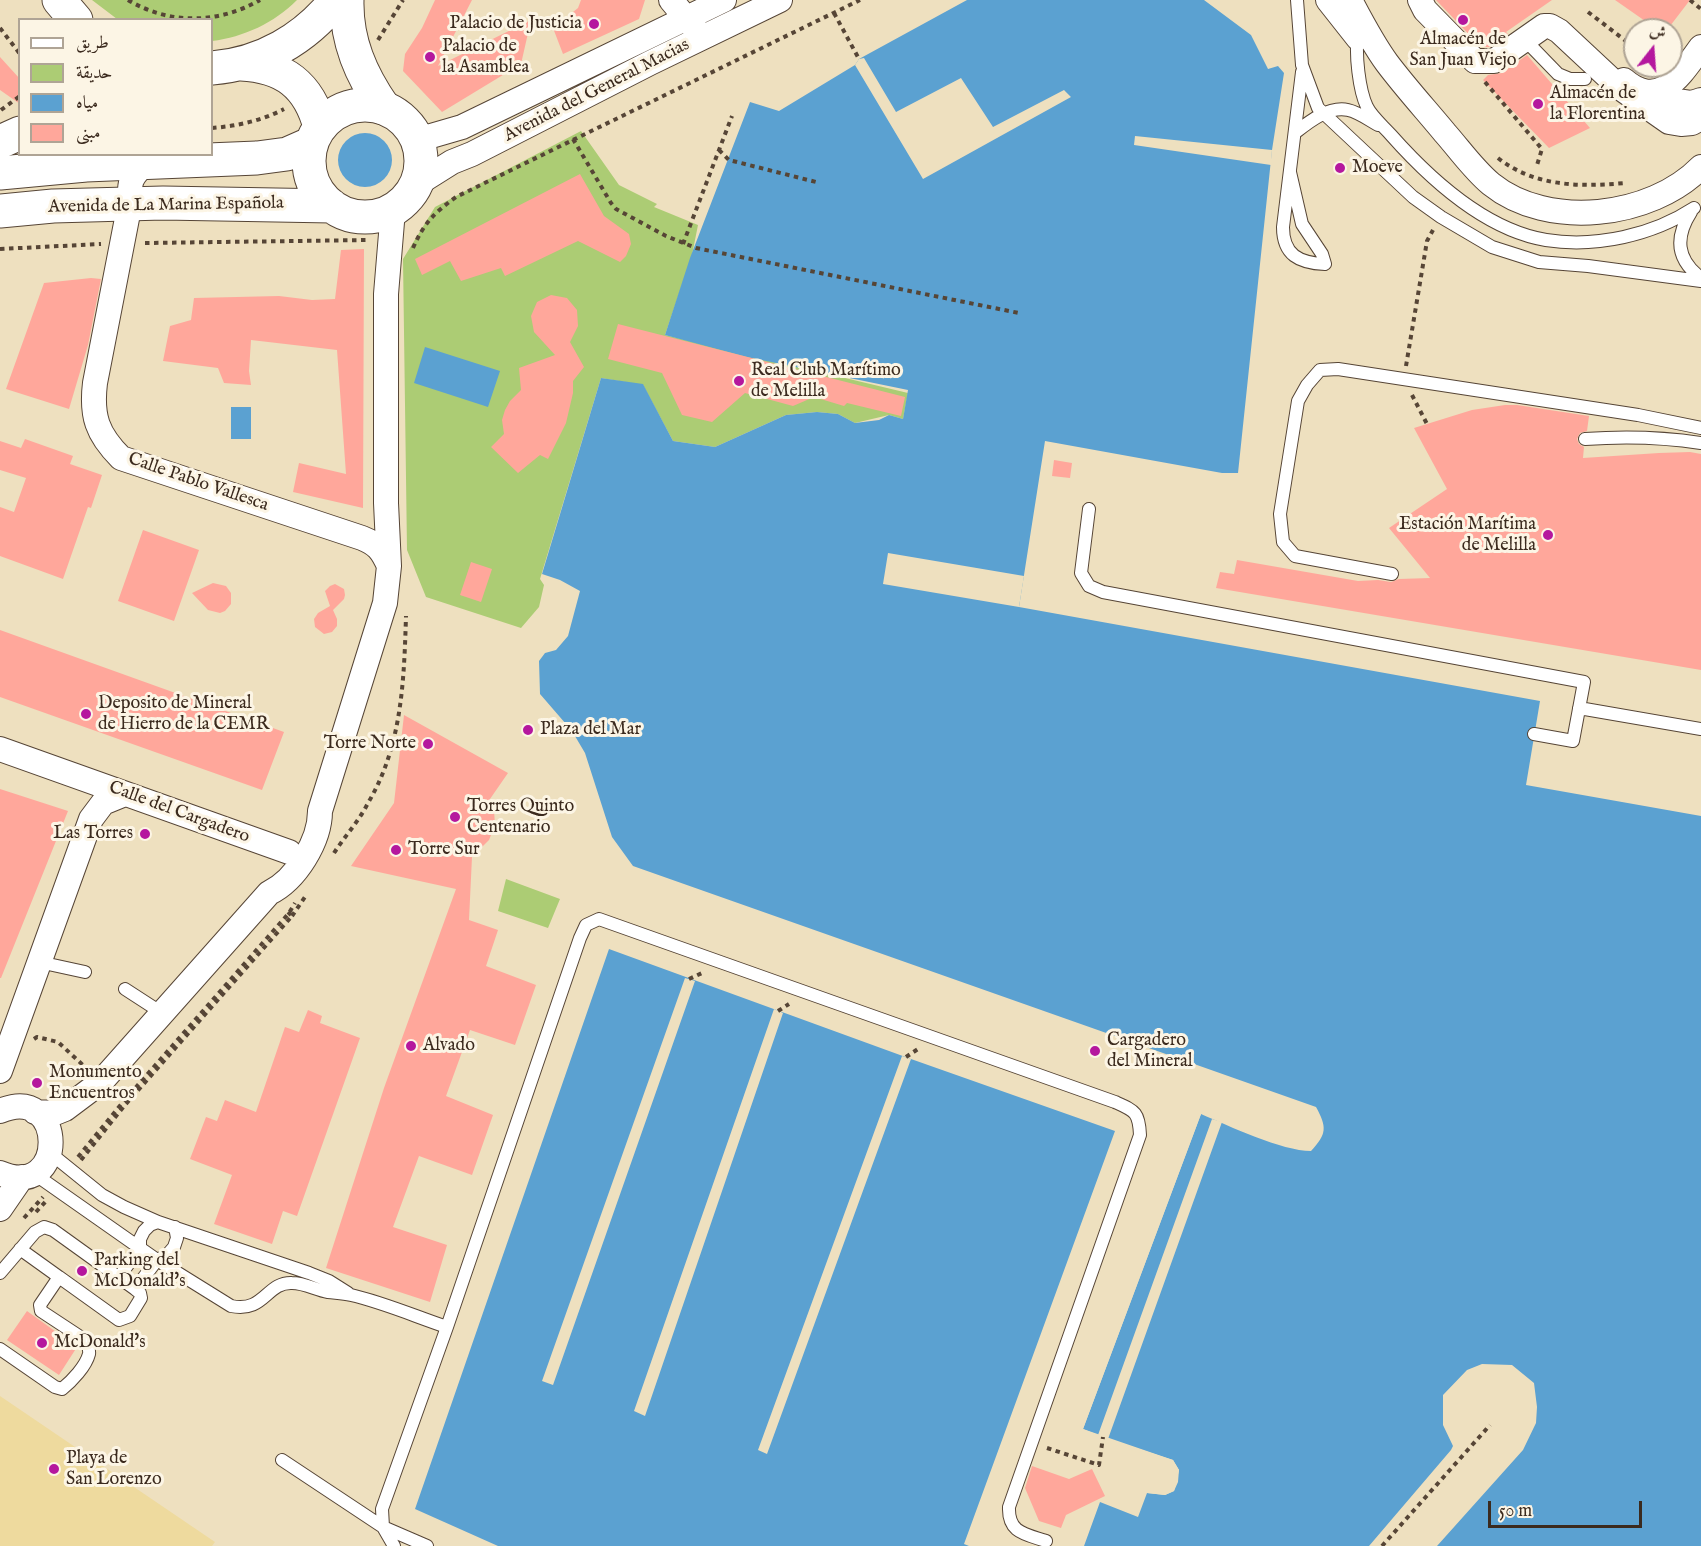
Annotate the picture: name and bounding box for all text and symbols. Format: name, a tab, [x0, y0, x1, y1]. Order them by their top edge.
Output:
place label: Palacio de Justicia	[450, 13, 582, 35]
marker: Almacén de San Juan Viejo	[1456, 13, 1470, 27]
marker: Palacio de Justicia	[587, 17, 601, 31]
legend	[18, 18, 213, 156]
north arrow	[1623, 18, 1683, 78]
text: ش	[1647, 21, 1668, 45]
place label: Almacén de San Juan Viejo	[1410, 29, 1516, 72]
text: طريق	[76, 32, 109, 55]
street label: Avenida del General Macias	[501, 35, 693, 147]
place label: Palacio de la Asamblea	[442, 36, 529, 78]
marker: Palacio de la Asamblea	[423, 50, 437, 64]
text: حديقة	[76, 62, 112, 85]
place label: Almacén de la Florentina	[1550, 83, 1645, 125]
text: مياه	[76, 92, 98, 115]
marker: Almacén de la Florentina	[1531, 97, 1545, 111]
text: مبنى	[76, 122, 101, 145]
place label: Moeve	[1352, 157, 1403, 179]
marker: Moeve	[1333, 161, 1347, 175]
street label: Avenida de La Marina Española	[48, 193, 284, 219]
place label: Real Club Marítimo de Melilla	[751, 360, 901, 403]
marker: Real Club Marítimo de Melilla	[732, 374, 746, 388]
street label: Calle Pablo Vallesca	[125, 449, 271, 517]
place label: Estación Marítima de Melilla	[1399, 514, 1536, 556]
marker: Estación Marítima de Melilla	[1541, 528, 1555, 542]
place label: Deposito de Mineral de Hierro de la CEMR	[98, 693, 269, 736]
marker: Deposito de Mineral de Hierro de la CEMR	[79, 707, 93, 721]
place label: Plaza del Mar	[540, 719, 641, 741]
marker: Plaza del Mar	[521, 723, 535, 737]
place label: Torre Norte	[324, 733, 416, 755]
marker: Torre Norte	[421, 737, 435, 751]
street label: Calle del Cargadero	[106, 777, 252, 849]
place label: Torres Quinto Centenario	[467, 796, 574, 838]
marker: Torres Quinto Centenario	[448, 810, 462, 824]
place label: Las Torres	[53, 823, 133, 845]
marker: Las Torres	[138, 827, 152, 841]
place label: Torre Sur	[408, 839, 480, 861]
marker: Torre Sur	[389, 843, 403, 857]
place label: Cargadero del Mineral	[1107, 1030, 1193, 1072]
place label: Alvado	[423, 1035, 475, 1057]
marker: Alvado	[404, 1039, 418, 1053]
marker: Cargadero del Mineral	[1088, 1044, 1102, 1058]
place label: Monumento Encuentros	[49, 1062, 142, 1104]
marker: Monumento Encuentros	[30, 1076, 44, 1090]
place label: Parking del McDonald's	[94, 1250, 186, 1292]
marker: Parking del McDonald's	[75, 1264, 89, 1278]
place label: McDonald's	[54, 1332, 146, 1354]
marker: McDonald's	[35, 1336, 49, 1350]
place label: Playa de San Lorenzo	[66, 1448, 162, 1490]
marker: Playa de San Lorenzo	[47, 1462, 61, 1476]
scale bar	[1491, 1489, 1646, 1527]
text: 50 m	[1499, 1500, 1532, 1523]

